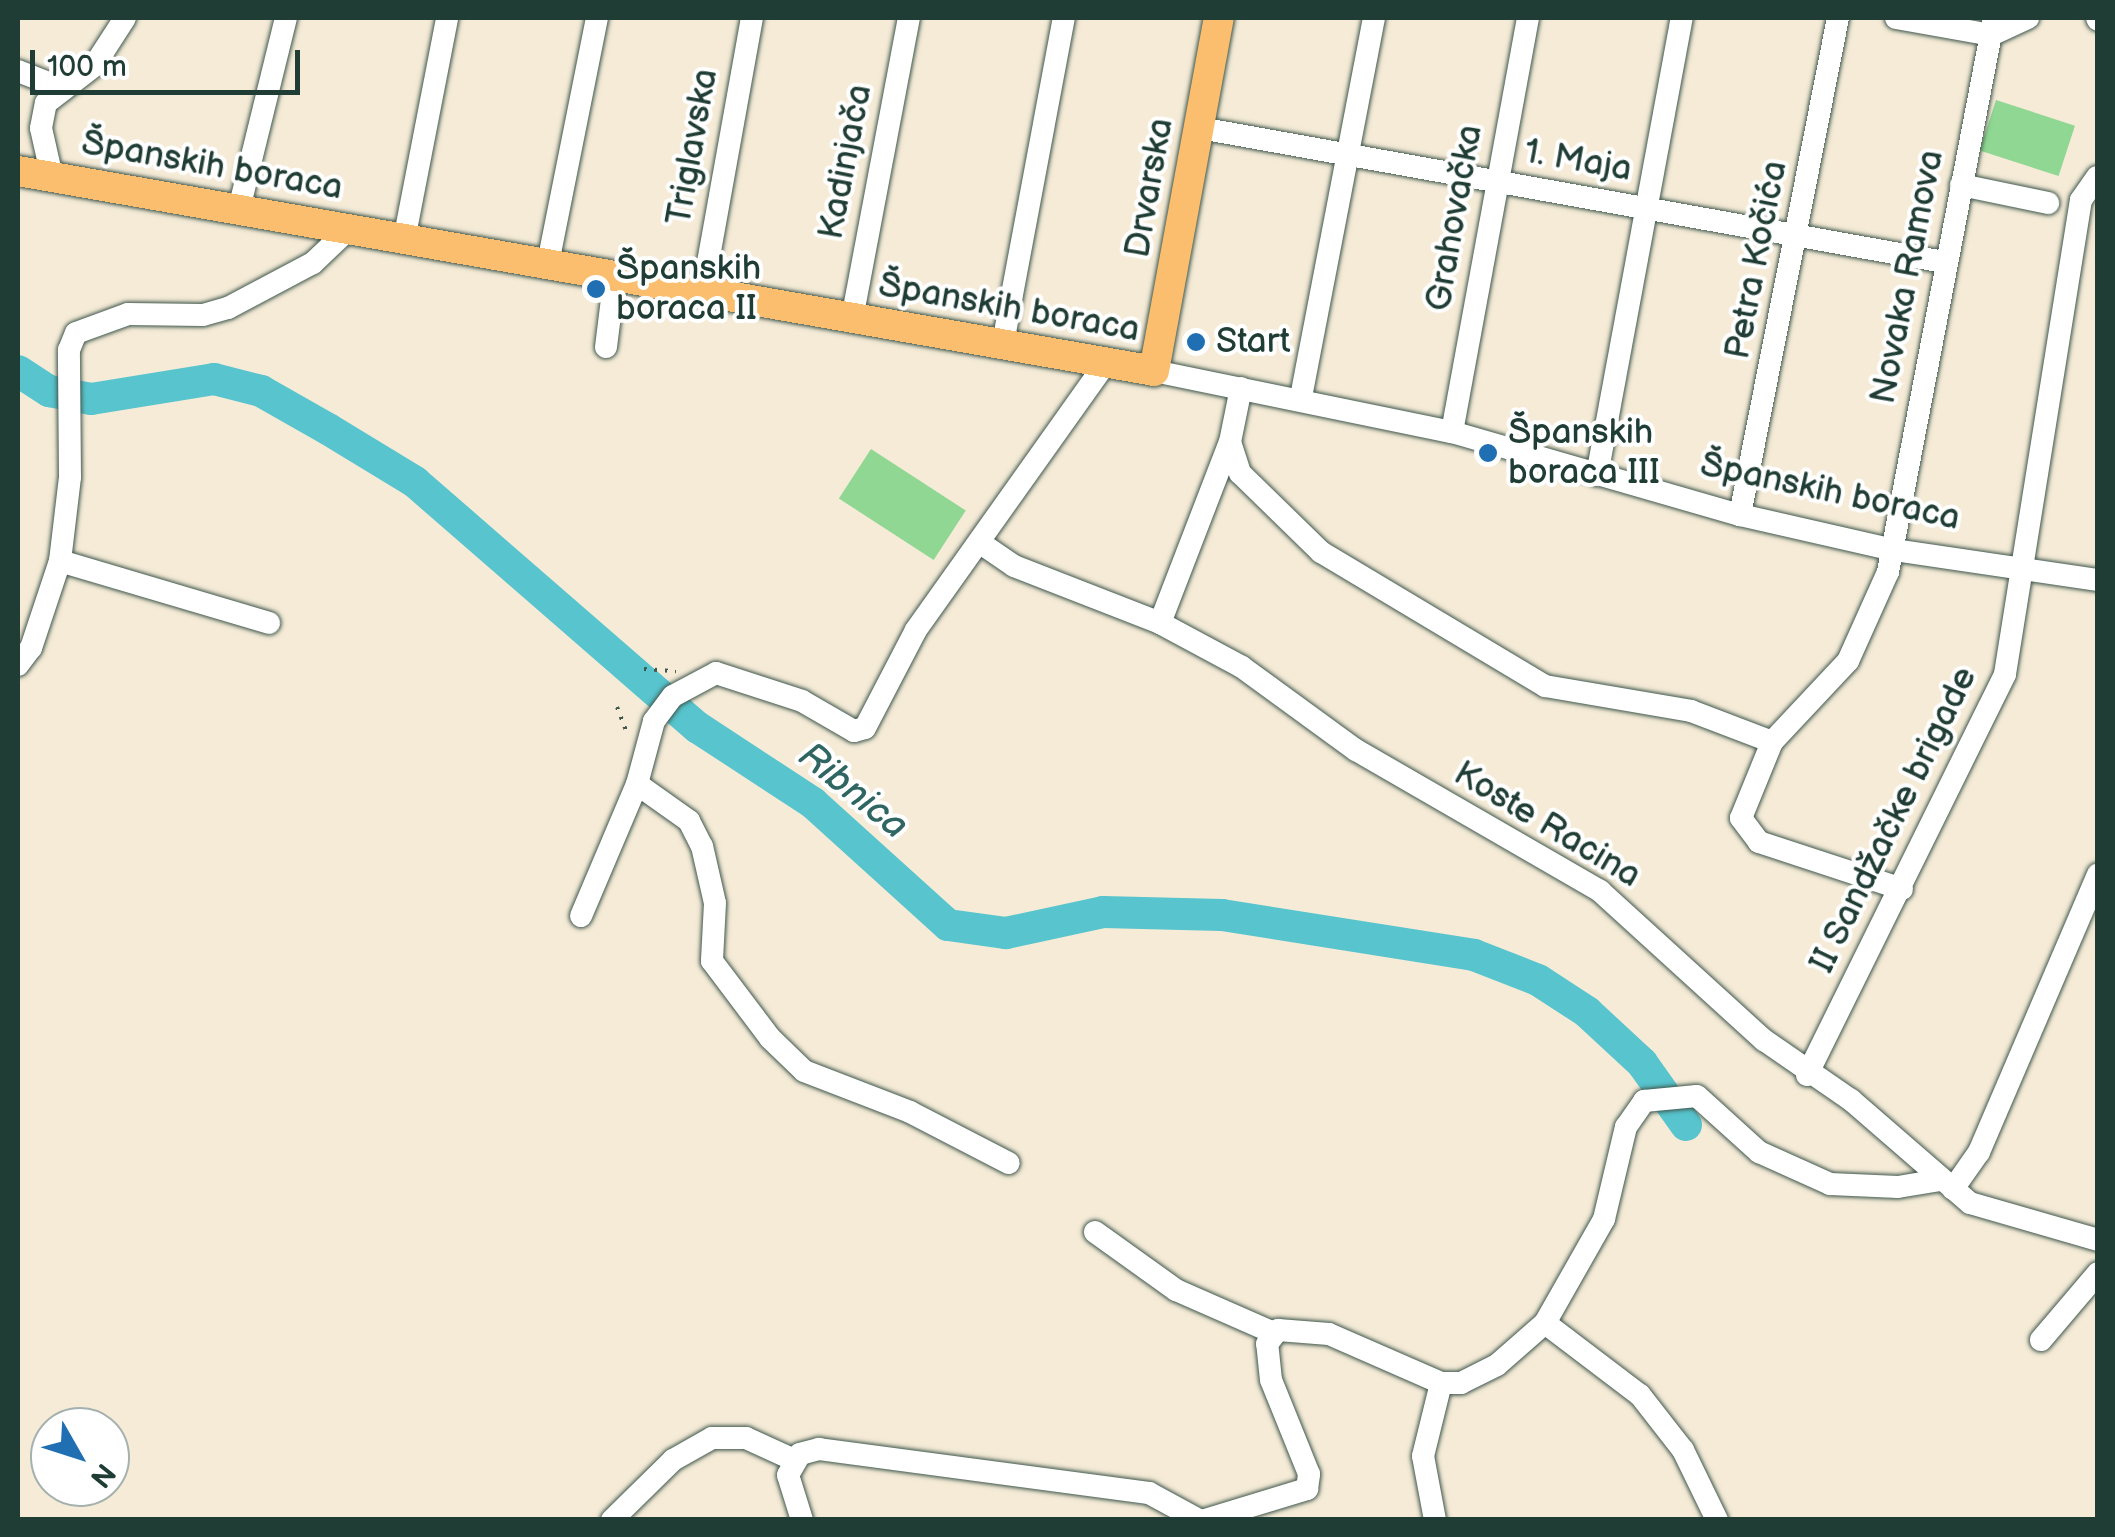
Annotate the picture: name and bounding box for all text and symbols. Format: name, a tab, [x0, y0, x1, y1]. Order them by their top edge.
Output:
scale bar	[35, 30, 305, 92]
text: 100 m	[47, 49, 127, 85]
street label: Triglavska	[659, 65, 727, 229]
street label: Kadinjača	[810, 81, 882, 243]
street label: Drvarska	[1117, 115, 1183, 261]
street label: Španskih boraca	[78, 122, 346, 210]
street label: Grahovačka	[1418, 122, 1492, 314]
street label: 1. Maja	[1521, 131, 1635, 191]
street label: Novaka Ramova	[1863, 147, 1953, 407]
street label: Petra Kočića	[1717, 157, 1797, 363]
place label: Španskih boraca II	[616, 248, 761, 330]
street label: Španskih boraca	[875, 264, 1143, 352]
marker: Španskih boraca II	[585, 278, 607, 300]
place label: Start	[1216, 321, 1290, 363]
marker: Start	[1185, 331, 1207, 353]
place label: Španskih boraca III	[1508, 412, 1660, 494]
marker: Španskih boraca III	[1477, 442, 1499, 464]
street label: Španskih boraca	[1696, 444, 1964, 540]
street label: II Sandžačke brigade	[1802, 660, 1986, 980]
water label: Ribnica	[789, 733, 917, 849]
street label: Koste Racina	[1446, 753, 1648, 897]
north arrow	[30, 1407, 130, 1507]
text: N	[83, 1456, 122, 1493]

